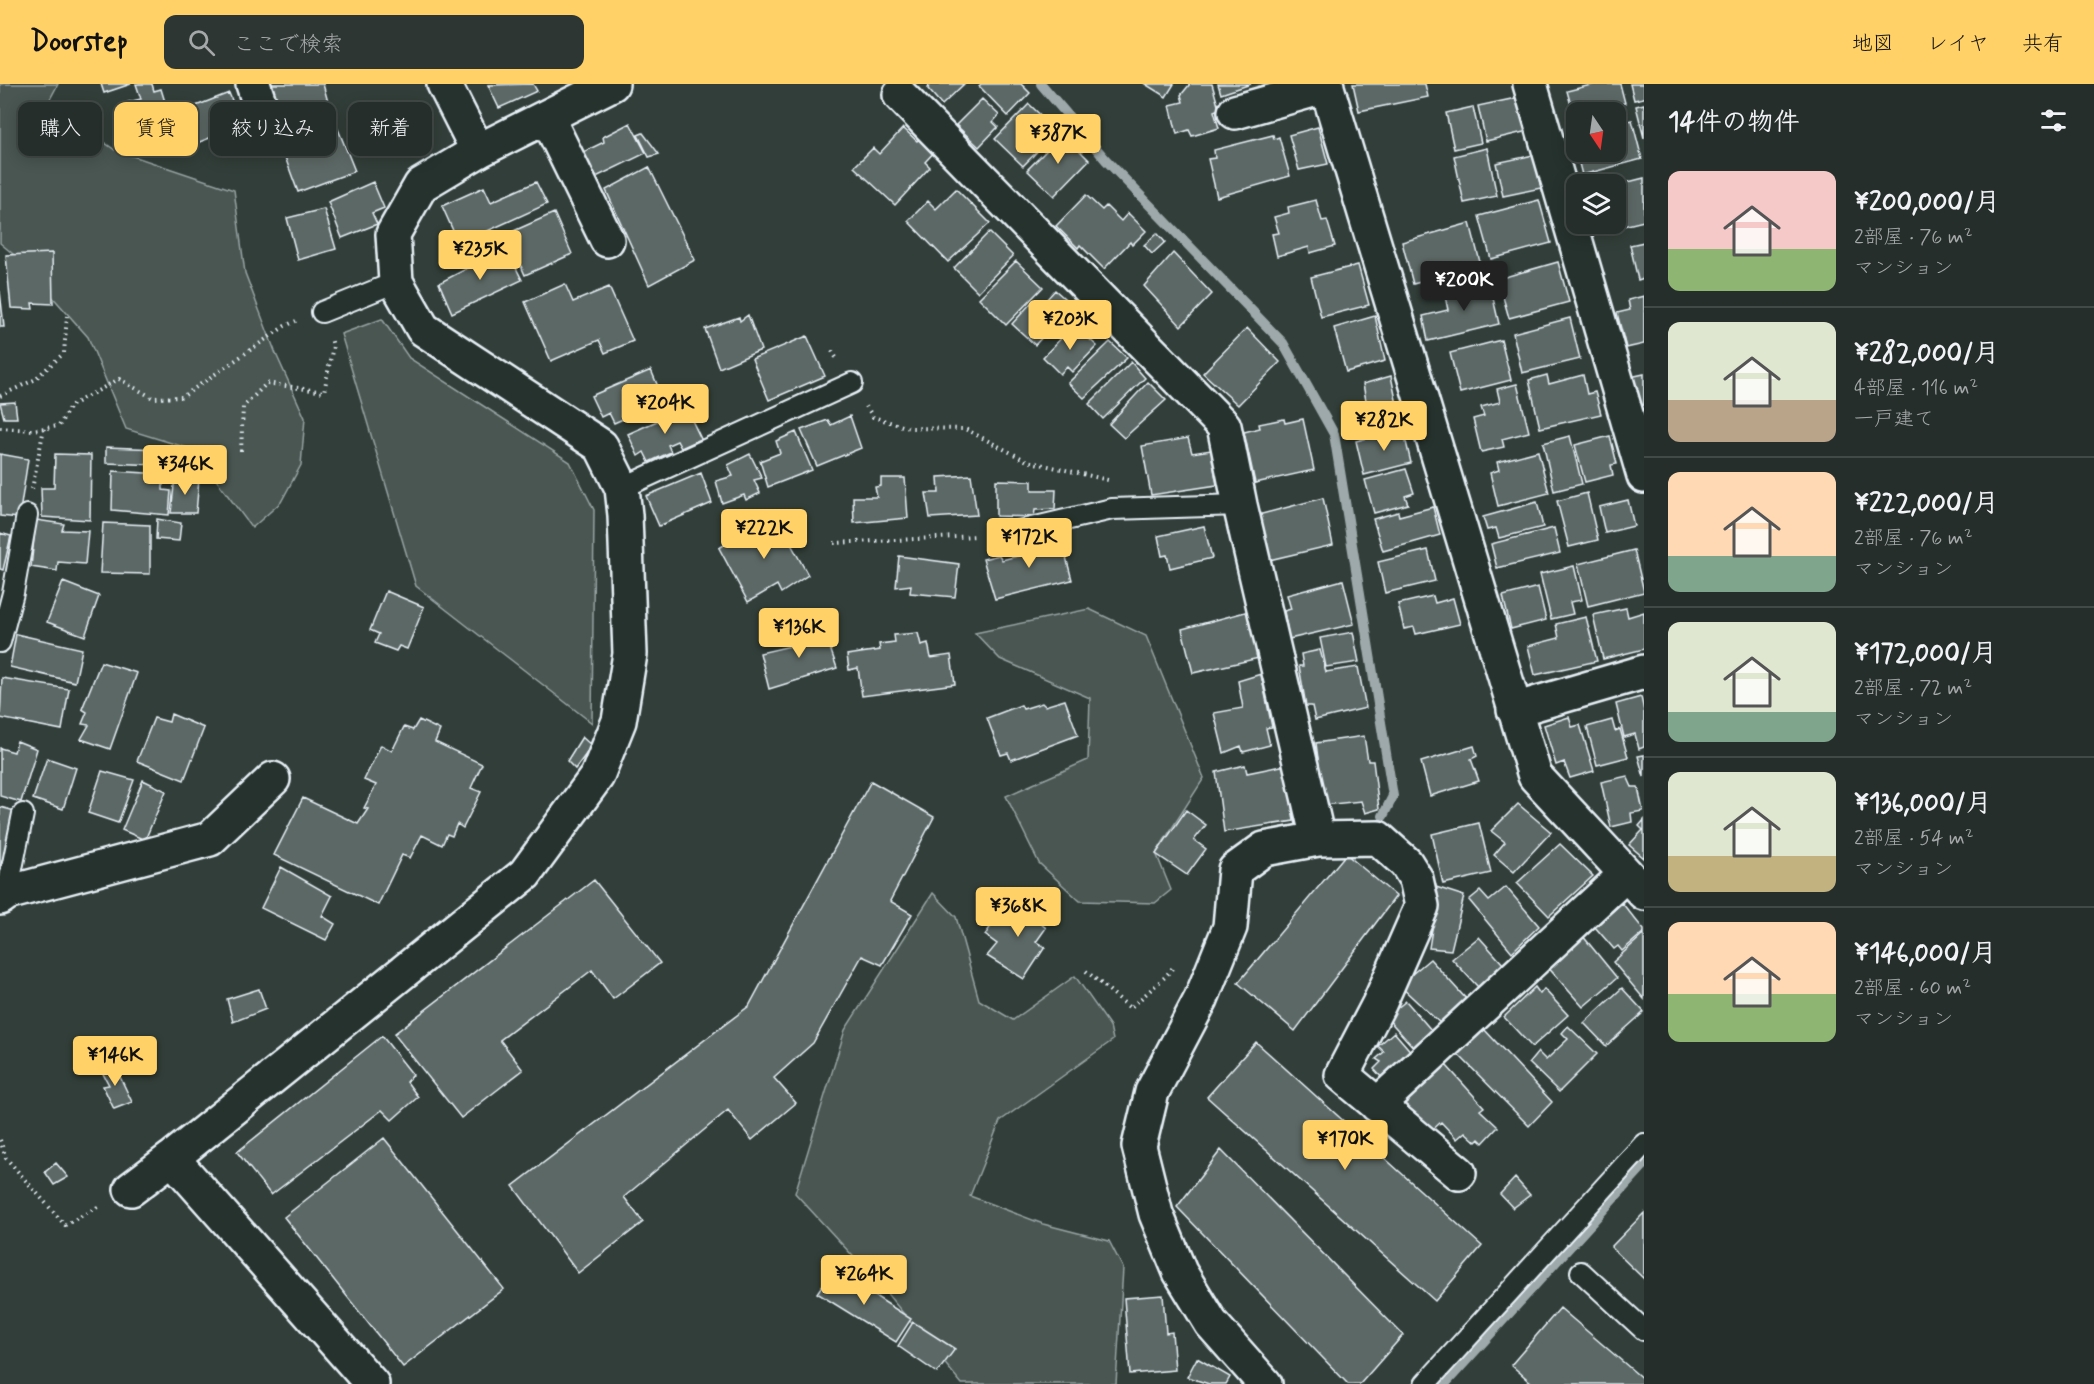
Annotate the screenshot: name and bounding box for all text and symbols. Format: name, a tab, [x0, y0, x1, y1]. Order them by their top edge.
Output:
search box	[164, 15, 584, 69]
text: Doorstep	[30, 24, 128, 61]
icon: search	[185, 26, 218, 59]
text: 地図	[1852, 30, 1894, 58]
text: レイヤ	[1927, 30, 1989, 58]
text: 共有	[2022, 30, 2064, 58]
text: ここで検索	[233, 31, 343, 59]
chip: 購入	[18, 102, 102, 156]
chip: 賃貸	[114, 102, 198, 156]
chip: 絞り込み	[210, 102, 336, 156]
chip: 新着	[348, 102, 432, 156]
north arrow	[1566, 102, 1626, 162]
map controls	[1566, 102, 1626, 234]
icon: filters	[2037, 104, 2070, 137]
text: 14件の物件	[1668, 106, 1799, 140]
pin: ¥387K	[1016, 114, 1100, 165]
text: ¥387K	[1030, 120, 1086, 147]
button: layers	[1566, 174, 1626, 234]
text: ¥200,000/月	[1854, 186, 2000, 220]
icon: home	[1716, 195, 1788, 267]
text: 2部屋 · 76 m²	[1854, 224, 1973, 251]
pin: ¥235K	[438, 230, 522, 281]
text: ¥235K	[452, 236, 508, 263]
text: マンション	[1854, 255, 1953, 282]
pin: ¥200K	[1422, 261, 1506, 312]
text: ¥200K	[1435, 267, 1493, 294]
pin: ¥203K	[1028, 300, 1112, 351]
text: ¥203K	[1042, 306, 1098, 333]
text: ¥282,000/月	[1854, 337, 1999, 371]
icon: home	[1716, 346, 1788, 418]
text: 4部屋 · 116 m²	[1854, 375, 1978, 402]
pin: ¥204K	[623, 384, 707, 435]
text: ¥204K	[636, 390, 694, 417]
pin: ¥282K	[1342, 401, 1426, 452]
text: 一戸建て	[1854, 406, 1934, 433]
text: ¥282K	[1355, 407, 1413, 434]
pin: ¥346K	[143, 445, 227, 496]
text: ¥346K	[157, 451, 213, 478]
text: ¥222,000/月	[1854, 487, 1999, 521]
icon: home	[1716, 496, 1788, 568]
pin: ¥222K	[722, 509, 806, 560]
text: ¥222K	[735, 515, 793, 542]
pin: ¥172K	[987, 518, 1071, 569]
text: ¥172K	[1001, 524, 1057, 551]
text: 2部屋 · 76 m²	[1854, 525, 1973, 552]
text: マンション	[1854, 556, 1953, 583]
pin: ¥136K	[757, 608, 841, 659]
text: ¥136K	[773, 614, 825, 641]
text: ¥172,000/月	[1854, 637, 1997, 671]
icon: home	[1716, 646, 1788, 718]
text: 2部屋 · 72 m²	[1854, 675, 1972, 702]
text: マンション	[1854, 706, 1953, 733]
text: ¥136,000/月	[1854, 787, 1992, 821]
icon: home	[1716, 796, 1788, 868]
text: 2部屋 · 54 m²	[1854, 825, 1974, 852]
text: マンション	[1854, 856, 1953, 883]
pin: ¥368K	[976, 887, 1060, 938]
text: ¥368K	[990, 893, 1046, 920]
text: ¥146,000/月	[1854, 937, 1997, 971]
icon: home	[1716, 946, 1788, 1018]
text: 2部屋 · 60 m²	[1854, 975, 1971, 1002]
text: マンション	[1854, 1006, 1953, 1033]
pin: ¥146K	[73, 1036, 157, 1087]
text: ¥146K	[87, 1042, 143, 1069]
pin: ¥170K	[1303, 1120, 1387, 1171]
text: ¥170K	[1317, 1126, 1373, 1153]
pin: ¥264K	[822, 1255, 906, 1306]
text: ¥264K	[835, 1261, 893, 1288]

